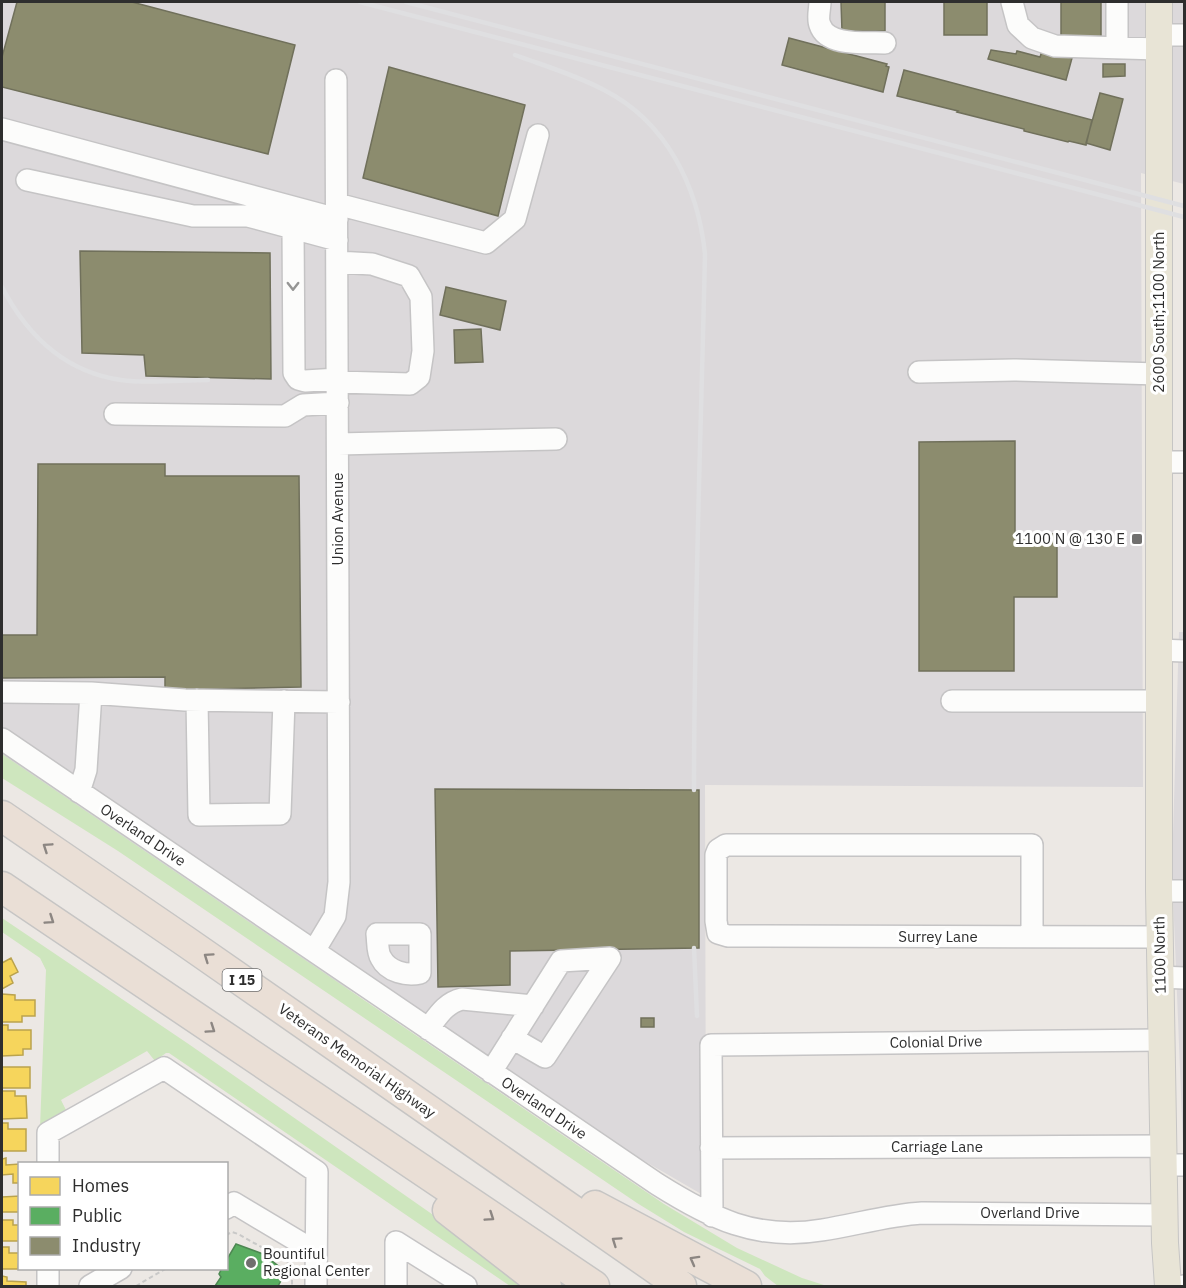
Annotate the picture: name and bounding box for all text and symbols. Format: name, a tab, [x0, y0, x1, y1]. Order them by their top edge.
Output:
street label: 2600 South;1100 North	[1149, 231, 1168, 393]
one-way arrow	[287, 281, 300, 290]
street label: Union Avenue	[328, 473, 347, 566]
place label: 1100 N @ 130 E	[1015, 529, 1125, 548]
marker: 1100 N @ 130 E	[1130, 532, 1144, 546]
street label: Overland Drive	[97, 799, 190, 870]
one-way arrow	[43, 843, 54, 854]
one-way arrow	[43, 913, 54, 924]
street label: 1100 North	[1149, 916, 1170, 994]
street label: Surrey Lane	[898, 927, 978, 946]
one-way arrow	[204, 953, 215, 964]
road number: I 15	[222, 969, 262, 991]
street label: Veterans Memorial Highway	[275, 999, 440, 1122]
one-way arrow	[205, 1022, 215, 1034]
street label: Colonial Drive	[889, 1031, 983, 1052]
street label: Overland Drive	[498, 1072, 591, 1143]
street label: Carriage Lane	[891, 1137, 983, 1156]
legend	[18, 1162, 228, 1270]
text: Homes	[72, 1174, 129, 1197]
street label: Overland Drive	[980, 1203, 1080, 1222]
text: Public	[72, 1204, 122, 1227]
one-way arrow	[483, 1210, 494, 1221]
text: Industry	[72, 1234, 141, 1257]
one-way arrow	[612, 1237, 623, 1248]
place label: Bountiful Regional Center	[263, 1244, 370, 1280]
one-way arrow	[689, 1255, 700, 1267]
marker: Bountiful Regional Center	[244, 1256, 258, 1270]

